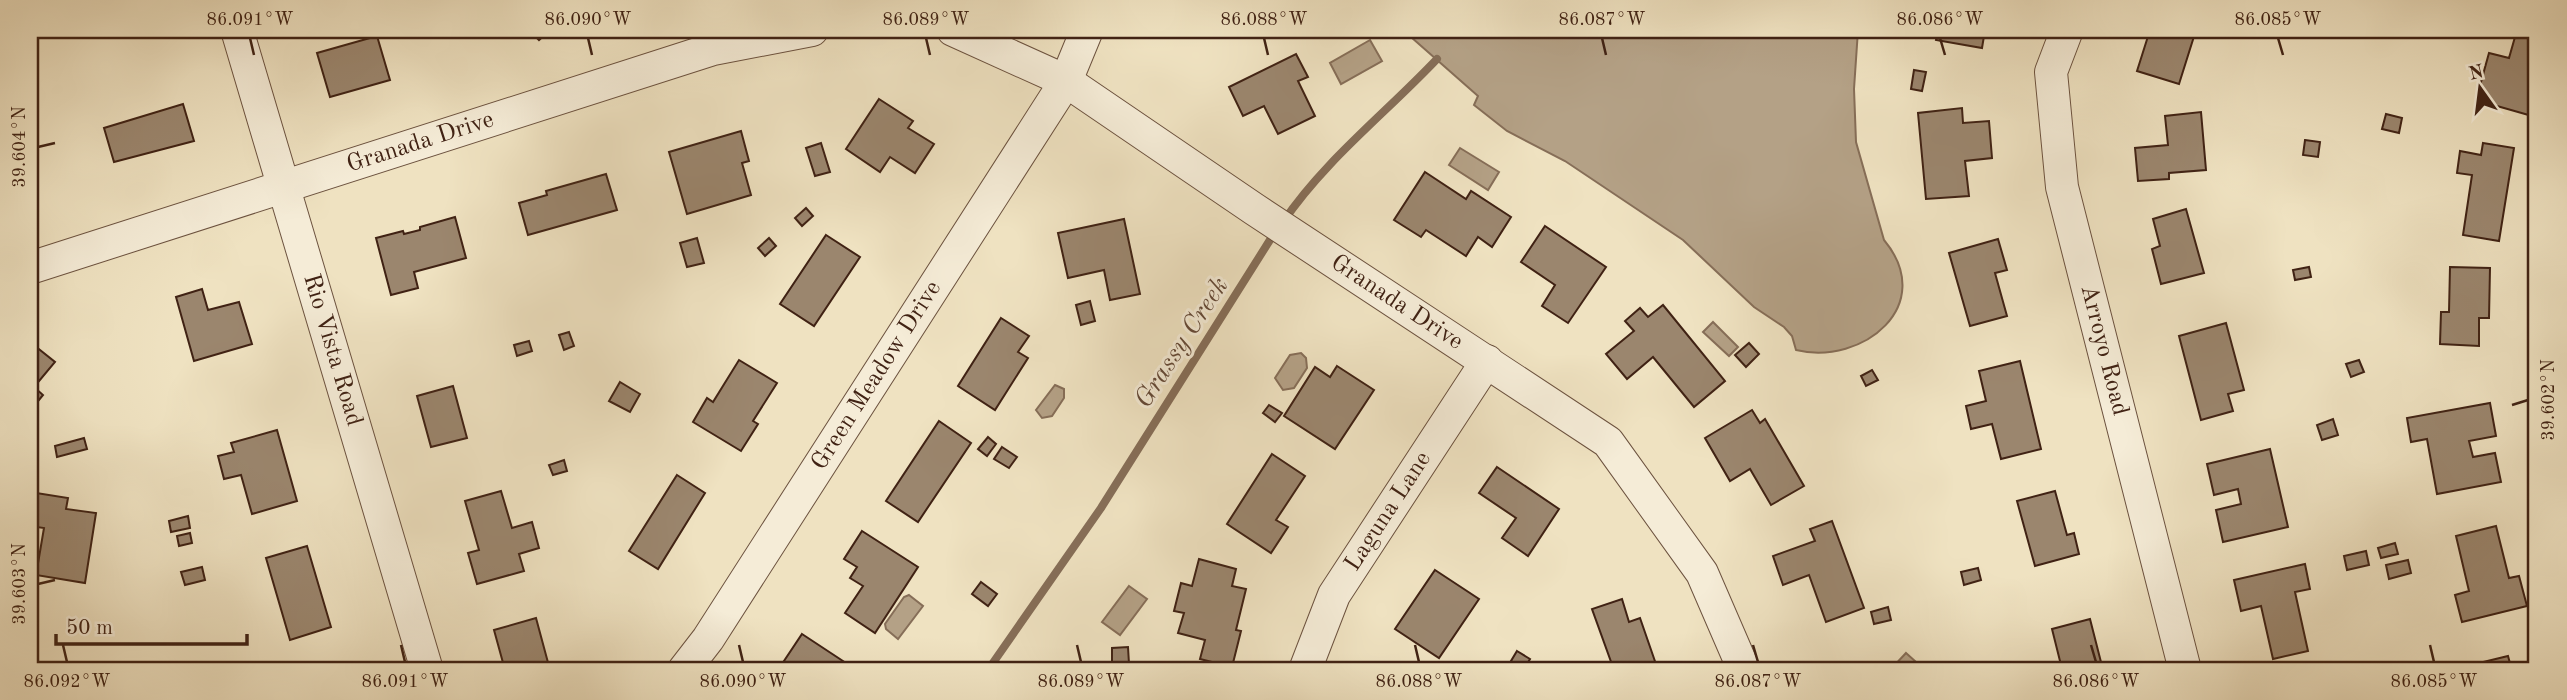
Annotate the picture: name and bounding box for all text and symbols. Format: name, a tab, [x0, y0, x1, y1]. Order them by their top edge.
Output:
text: 86.091°W	[207, 11, 293, 29]
text: 86.090°W	[545, 11, 631, 29]
text: 86.089°W	[883, 11, 969, 29]
text: 86.088°W	[1221, 11, 1307, 29]
text: 86.087°W	[1559, 11, 1645, 29]
text: 86.086°W	[1897, 11, 1983, 29]
text: 86.085°W	[2235, 11, 2321, 29]
north arrow	[2444, 52, 2514, 122]
text: N	[2467, 63, 2486, 85]
text: 39.604°N	[11, 106, 29, 188]
street label: Granada Drive	[344, 108, 497, 178]
street label: Granada Drive	[1326, 251, 1467, 355]
street label: Rio Vista Road	[298, 271, 366, 429]
water label: Grassy Creek	[1130, 273, 1234, 413]
street label: Green Meadow Drive	[808, 277, 946, 474]
street label: Arroyo Road	[2075, 283, 2132, 418]
text: 39.602°N	[2540, 359, 2558, 441]
street label: Laguna Lane	[1341, 448, 1436, 576]
text: 39.603°N	[11, 543, 29, 625]
scale bar	[56, 602, 247, 646]
text: 50 m	[66, 618, 113, 639]
text: 86.092°W	[24, 673, 110, 691]
text: 86.091°W	[362, 673, 448, 691]
text: 86.090°W	[700, 673, 786, 691]
text: 86.089°W	[1038, 673, 1124, 691]
text: 86.088°W	[1376, 673, 1462, 691]
text: 86.087°W	[1715, 673, 1801, 691]
text: 86.086°W	[2053, 673, 2139, 691]
text: 86.085°W	[2391, 673, 2477, 691]

